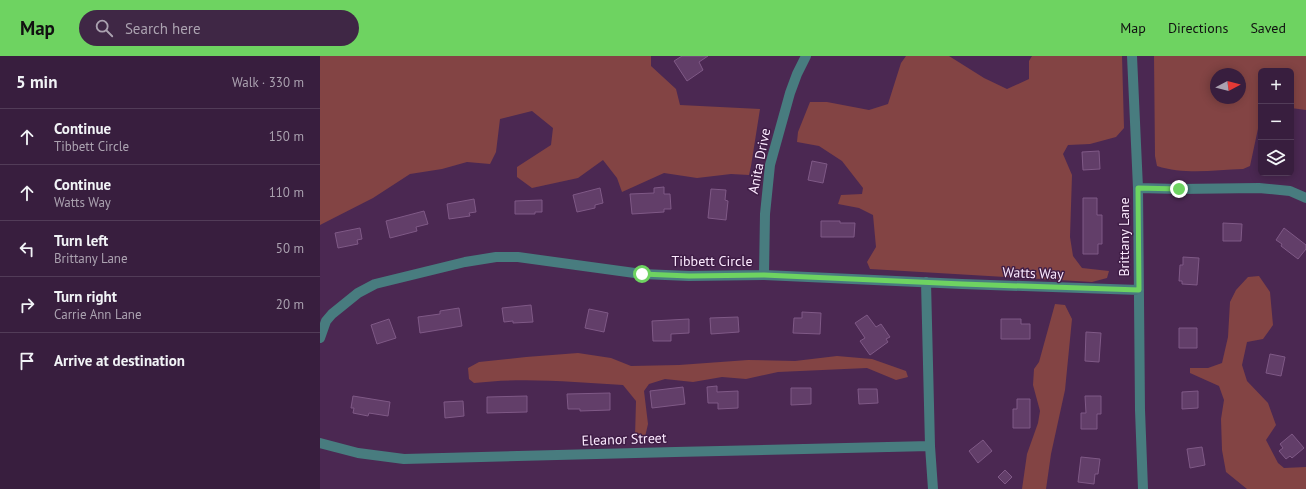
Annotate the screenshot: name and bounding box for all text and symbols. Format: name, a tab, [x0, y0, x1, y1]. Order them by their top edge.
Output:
search box	[79, 10, 359, 46]
text: Map	[20, 16, 55, 40]
icon: search	[93, 17, 115, 39]
text: Search here	[125, 19, 201, 38]
text: Map	[1120, 19, 1146, 37]
text: Directions	[1168, 19, 1228, 37]
text: Saved	[1250, 19, 1286, 37]
north arrow	[1210, 68, 1246, 104]
map controls	[1258, 68, 1294, 176]
button: +	[1258, 68, 1294, 104]
text: 5 min	[16, 71, 57, 93]
text: Walk · 330 m	[232, 74, 304, 91]
button: −	[1258, 104, 1294, 140]
text: Continue	[54, 119, 111, 138]
icon: ahead	[16, 126, 38, 148]
street label: Anita Drive	[744, 127, 774, 195]
text: 150 m	[269, 128, 304, 145]
text: Tibbett Circle	[54, 138, 129, 155]
button: layers	[1258, 140, 1294, 176]
text: Continue	[54, 175, 111, 194]
route end	[1170, 180, 1188, 198]
icon: ahead	[16, 182, 38, 204]
text: 110 m	[269, 184, 304, 201]
text: Watts Way	[54, 194, 111, 211]
street label: Brittany Lane	[1115, 197, 1133, 277]
text: Turn left	[54, 231, 108, 250]
icon: left	[16, 238, 38, 260]
text: 50 m	[276, 240, 304, 257]
text: Brittany Lane	[54, 250, 128, 267]
street label: Tibbett Circle	[671, 252, 753, 270]
street label: Watts Way	[1002, 263, 1064, 283]
route start	[633, 265, 651, 283]
text: Turn right	[54, 287, 117, 306]
icon: right	[16, 294, 38, 316]
text: 20 m	[276, 296, 304, 313]
text: Carrie Ann Lane	[54, 306, 142, 323]
icon: arrive	[16, 350, 38, 372]
text: Arrive at destination	[54, 351, 185, 370]
street label: Eleanor Street	[581, 429, 667, 449]

